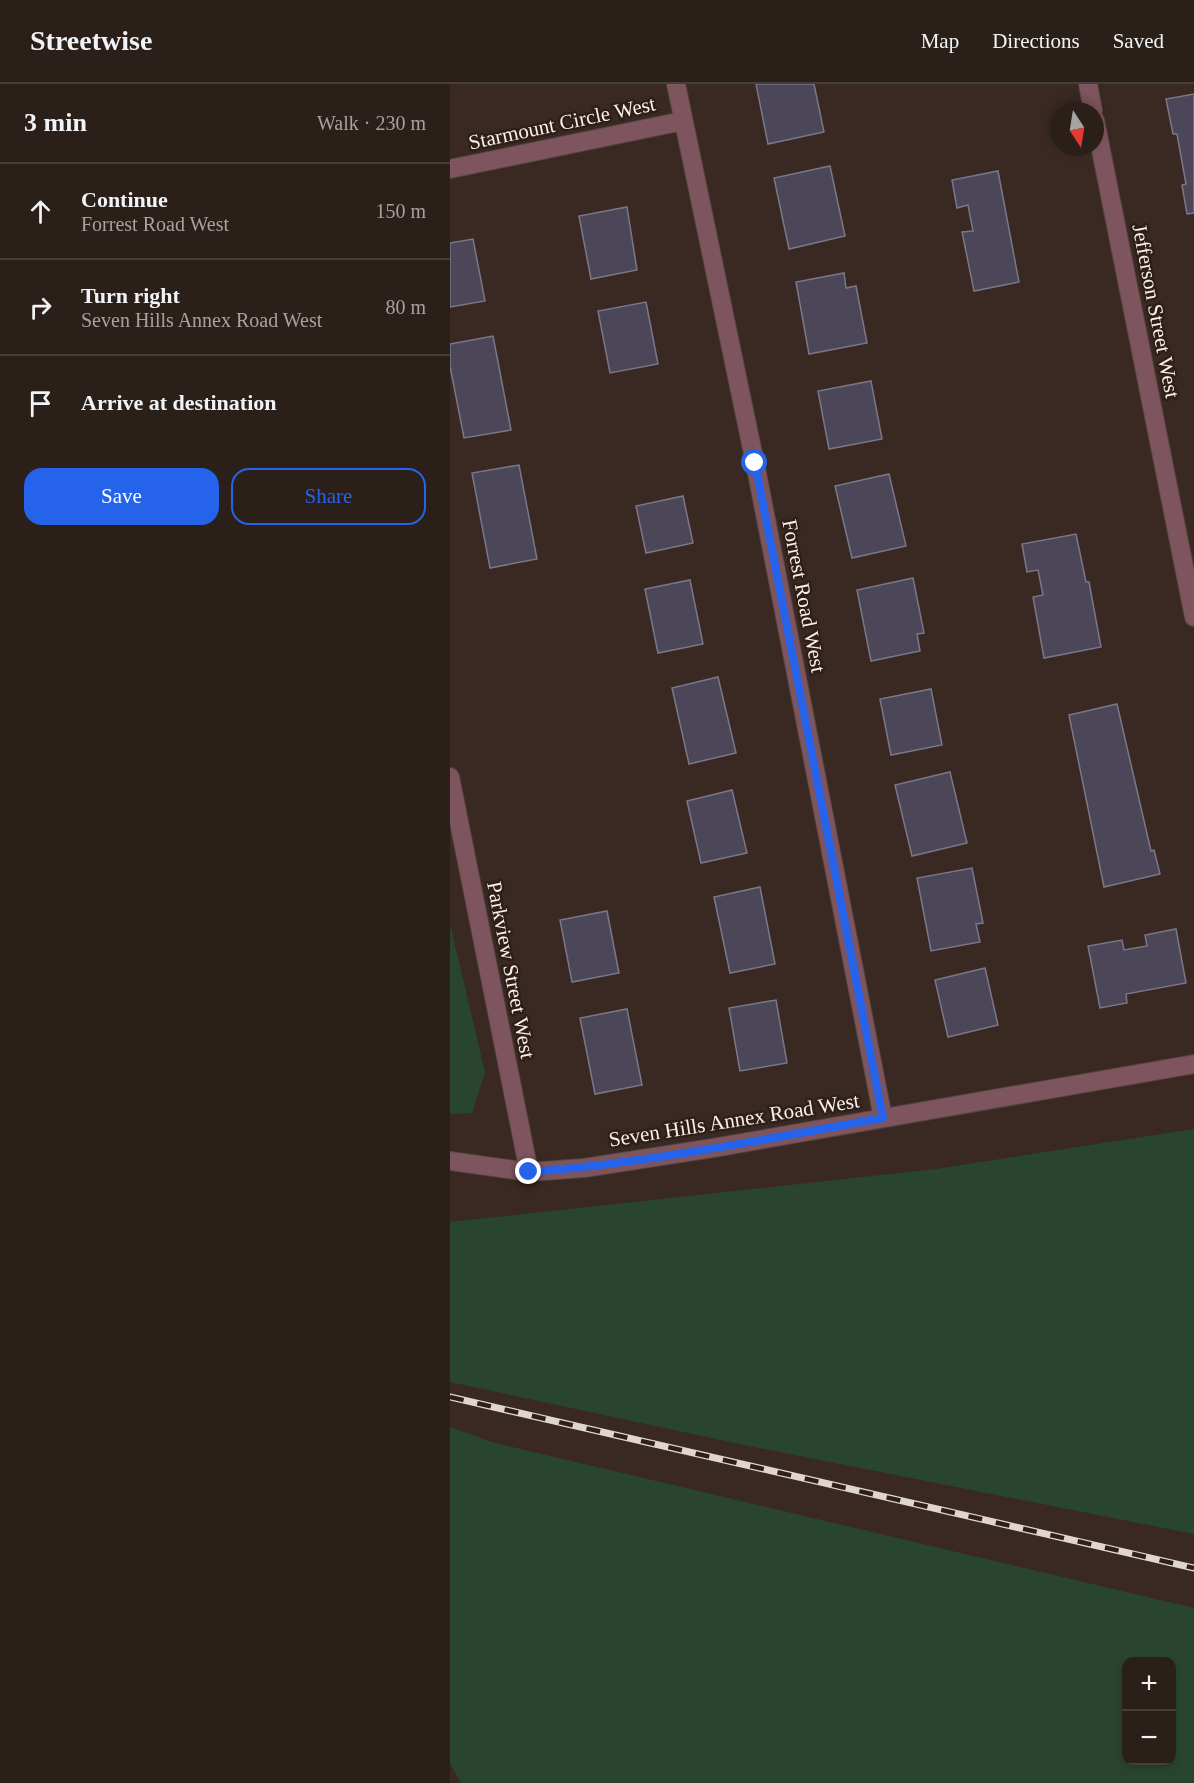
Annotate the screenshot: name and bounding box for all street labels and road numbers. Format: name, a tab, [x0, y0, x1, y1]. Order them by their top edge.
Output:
street label: Starmount Circle West	[466, 91, 658, 155]
street label: Jefferson Street West	[1127, 222, 1185, 400]
street label: Forrest Road West	[777, 517, 831, 675]
street label: Parkview Street West	[482, 879, 540, 1061]
street label: Seven Hills Annex Road West	[607, 1088, 861, 1152]

